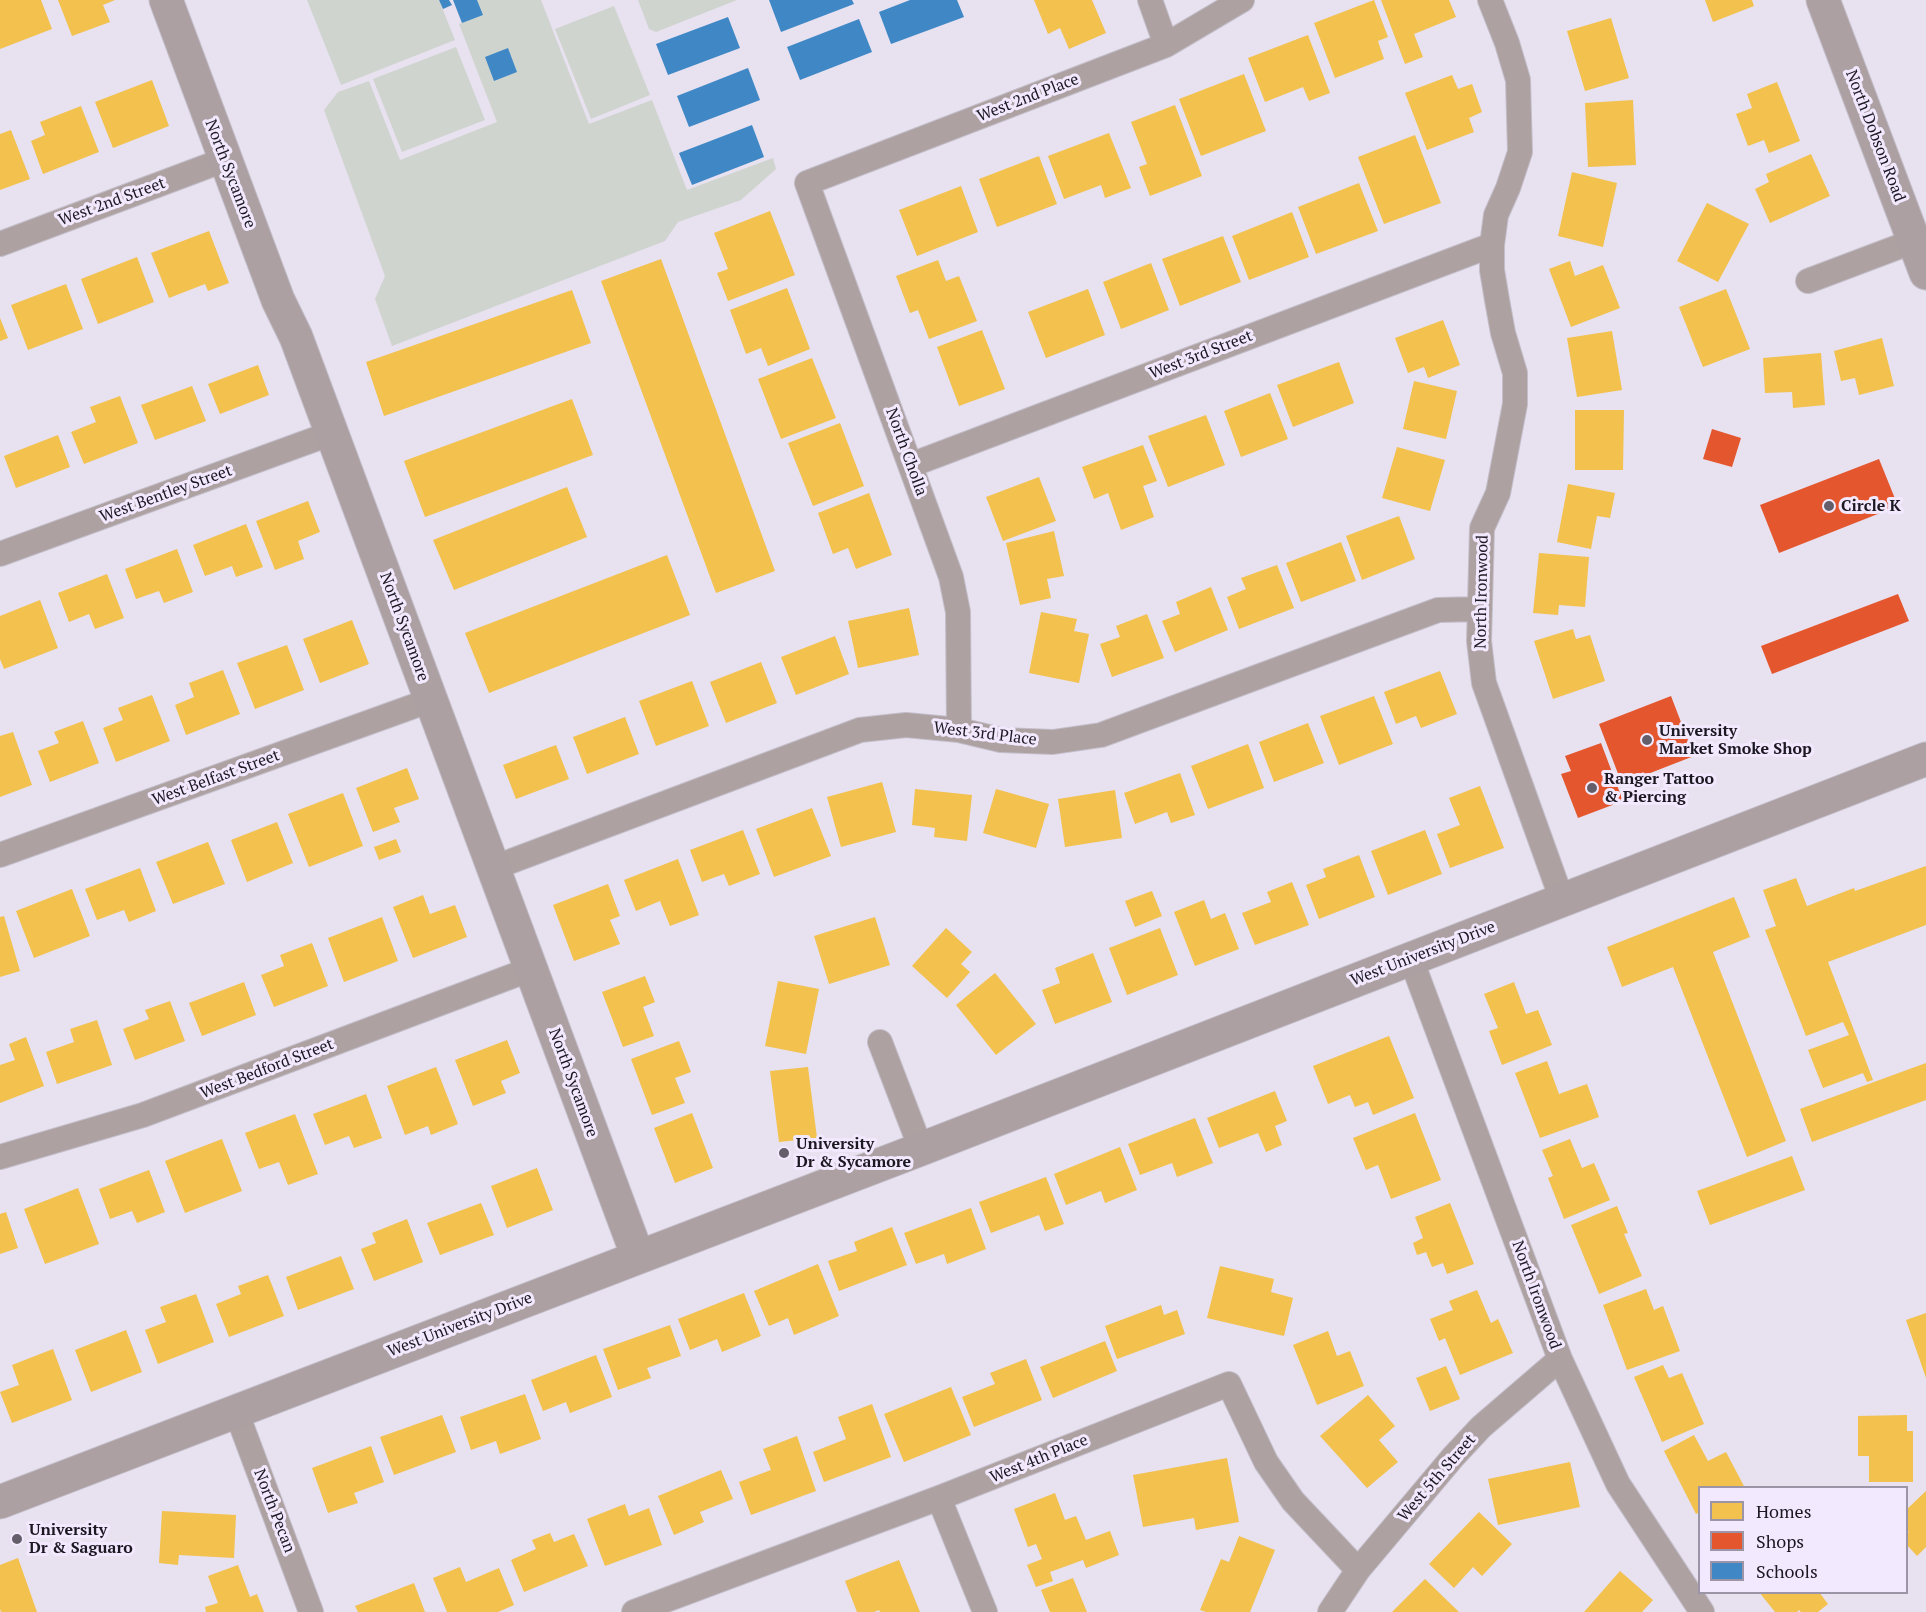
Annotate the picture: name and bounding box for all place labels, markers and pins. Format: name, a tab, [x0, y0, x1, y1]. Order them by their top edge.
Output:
place label: Circle K	[1841, 496, 1901, 516]
marker: Circle K	[1822, 499, 1836, 513]
place label: University Market Smoke Shop	[1659, 721, 1812, 759]
marker: University Market Smoke Shop	[1640, 733, 1654, 747]
place label: Ranger Tattoo & Piercing	[1604, 769, 1714, 807]
marker: Ranger Tattoo & Piercing	[1585, 781, 1599, 795]
place label: University Dr & Sycamore	[796, 1134, 911, 1172]
marker: University Dr & Sycamore	[777, 1146, 791, 1160]
place label: University Dr & Saguaro	[29, 1520, 133, 1558]
marker: University Dr & Saguaro	[10, 1532, 24, 1546]

